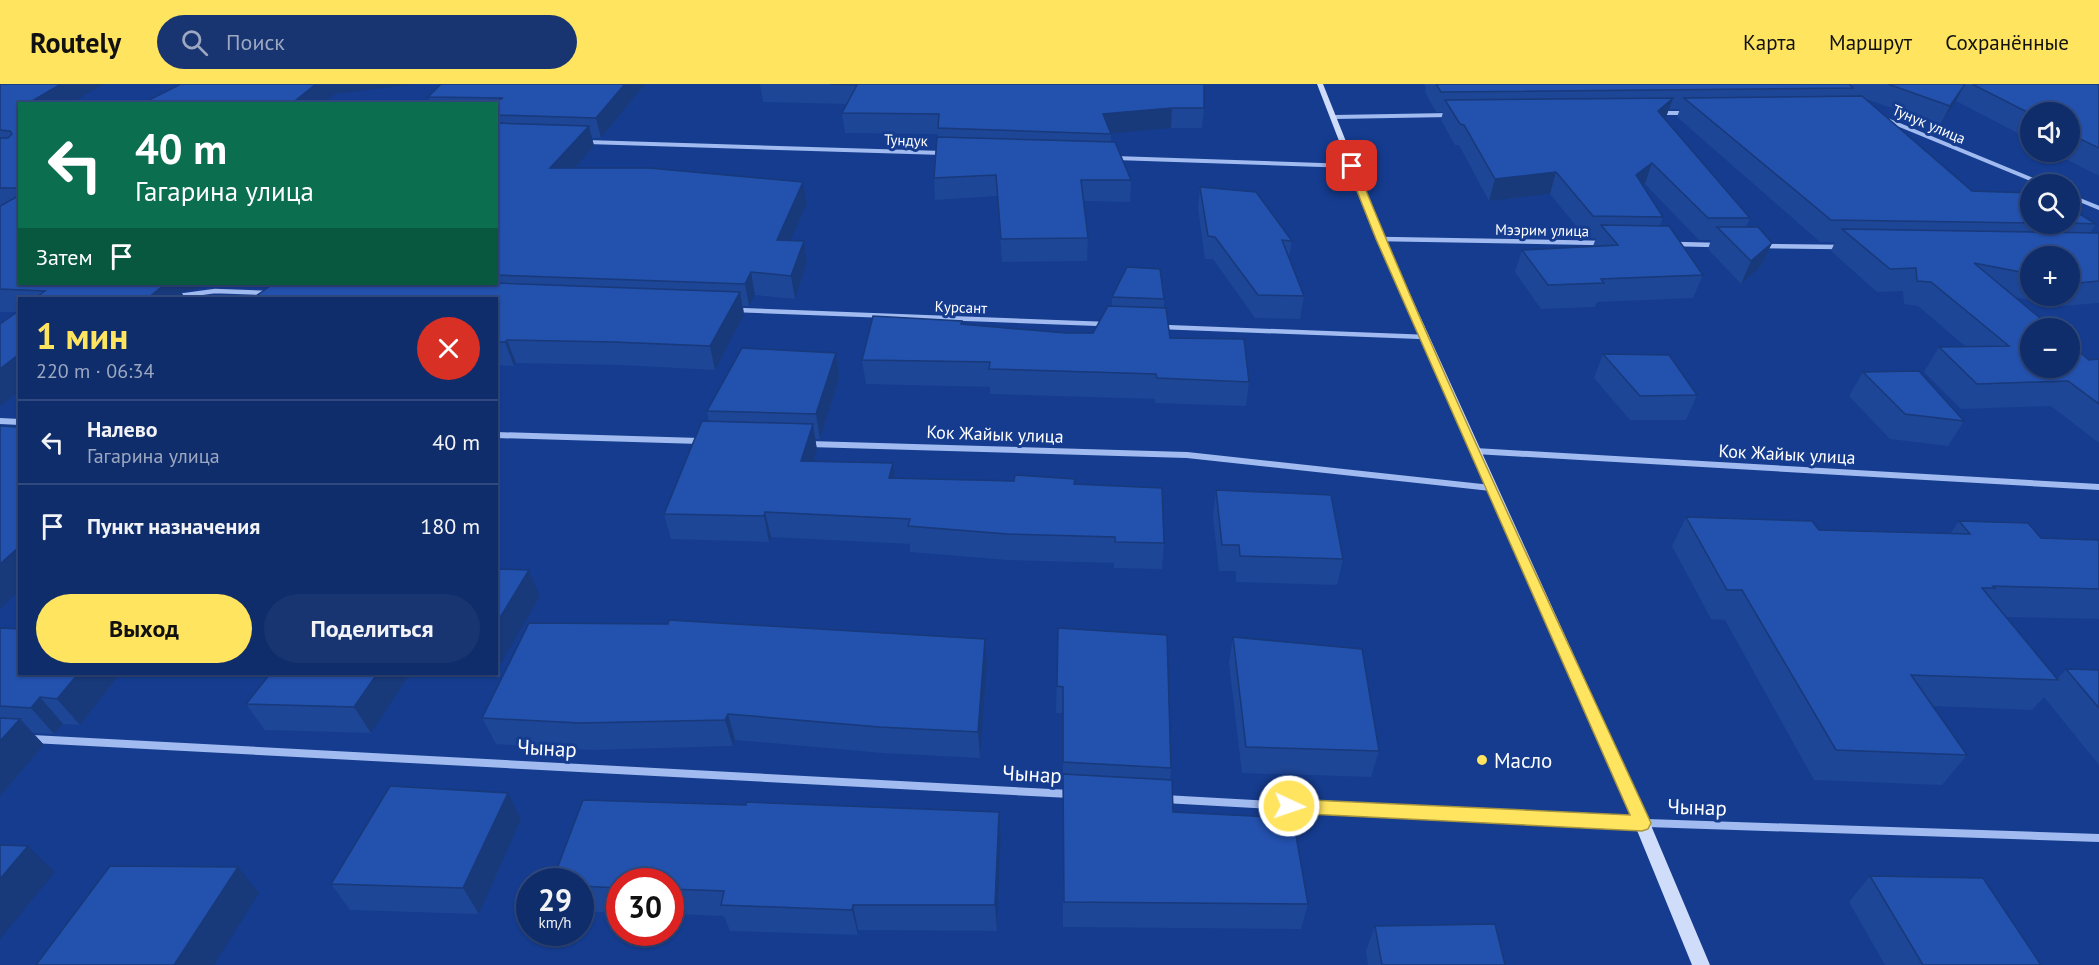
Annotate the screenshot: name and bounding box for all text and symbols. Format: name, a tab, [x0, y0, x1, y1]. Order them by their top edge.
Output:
search box	[157, 15, 577, 69]
text: Routely	[30, 24, 121, 61]
icon: search	[178, 26, 211, 59]
text: Поиск	[226, 28, 285, 56]
text: Карта	[1743, 29, 1796, 56]
text: Маршрут	[1829, 29, 1912, 56]
text: Сохранённые	[1945, 29, 2069, 56]
street label: Тунук улица	[1889, 100, 1969, 148]
map controls	[2020, 102, 2080, 378]
button: sound	[2020, 102, 2080, 162]
text: 40 m	[135, 121, 227, 176]
icon: left	[36, 126, 114, 204]
street label: Тундук	[884, 130, 929, 150]
pin	[1326, 140, 1377, 191]
icon: arrive	[1335, 149, 1368, 182]
text: Гагарина улица	[135, 174, 314, 208]
button: search	[2020, 174, 2080, 234]
street label: Мээрим улица	[1495, 220, 1589, 240]
icon: arrive	[105, 240, 138, 273]
text: Затем	[36, 243, 93, 271]
button: +	[2020, 246, 2080, 306]
street label: Курсант	[934, 297, 988, 317]
text: 1 мин	[36, 312, 128, 359]
button: close	[417, 317, 480, 380]
button: −	[2020, 318, 2080, 378]
text: 220 m · 06:34	[36, 358, 154, 384]
text: Налево	[87, 415, 158, 443]
street label: Кок Жайык улица	[926, 420, 1064, 448]
icon: left	[36, 426, 69, 459]
text: 40 m	[432, 428, 480, 456]
street label: Кок Жайык улица	[1718, 439, 1856, 469]
text: Гагарина улица	[87, 443, 220, 469]
icon: arrive	[36, 510, 69, 543]
text: Пункт назначения	[87, 512, 260, 540]
text: 180 m	[420, 512, 480, 540]
button: Выход	[36, 594, 252, 663]
button: Поделиться	[264, 594, 480, 663]
street label: Чынар	[516, 733, 578, 763]
place label: Масло	[1494, 747, 1552, 774]
marker: Масло	[1475, 753, 1489, 767]
street label: Чынар	[1001, 759, 1063, 789]
position arrow	[1257, 774, 1321, 838]
street label: Чынар	[1667, 792, 1727, 822]
speed limit sign: 30	[606, 868, 684, 946]
text: 29	[538, 880, 572, 919]
text: km/h	[539, 913, 571, 932]

